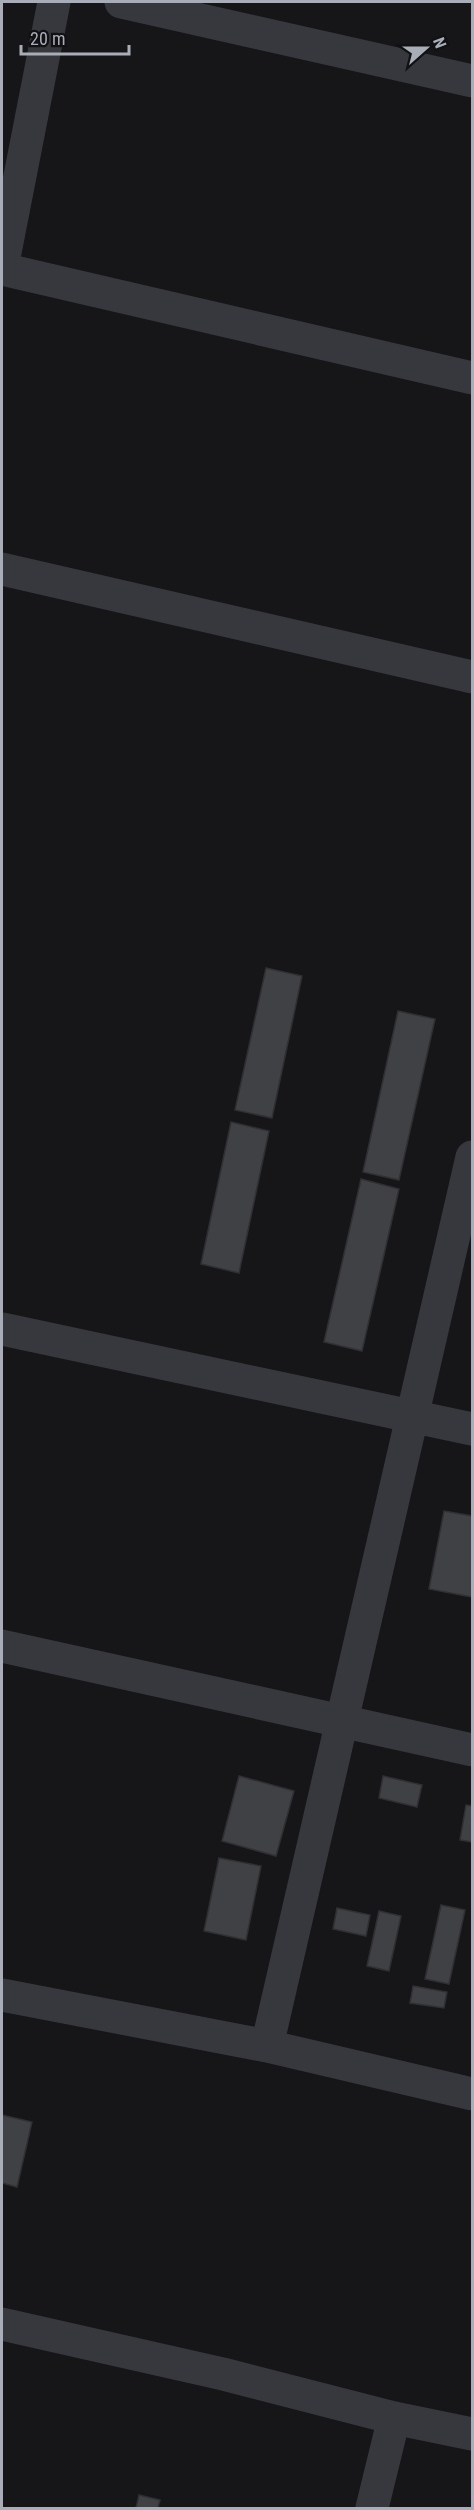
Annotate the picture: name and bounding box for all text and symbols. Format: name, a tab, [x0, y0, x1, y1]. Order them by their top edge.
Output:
scale bar	[21, 18, 129, 56]
north arrow	[396, 18, 456, 78]
text: 20 m	[30, 28, 65, 49]
text: N	[429, 35, 450, 51]

